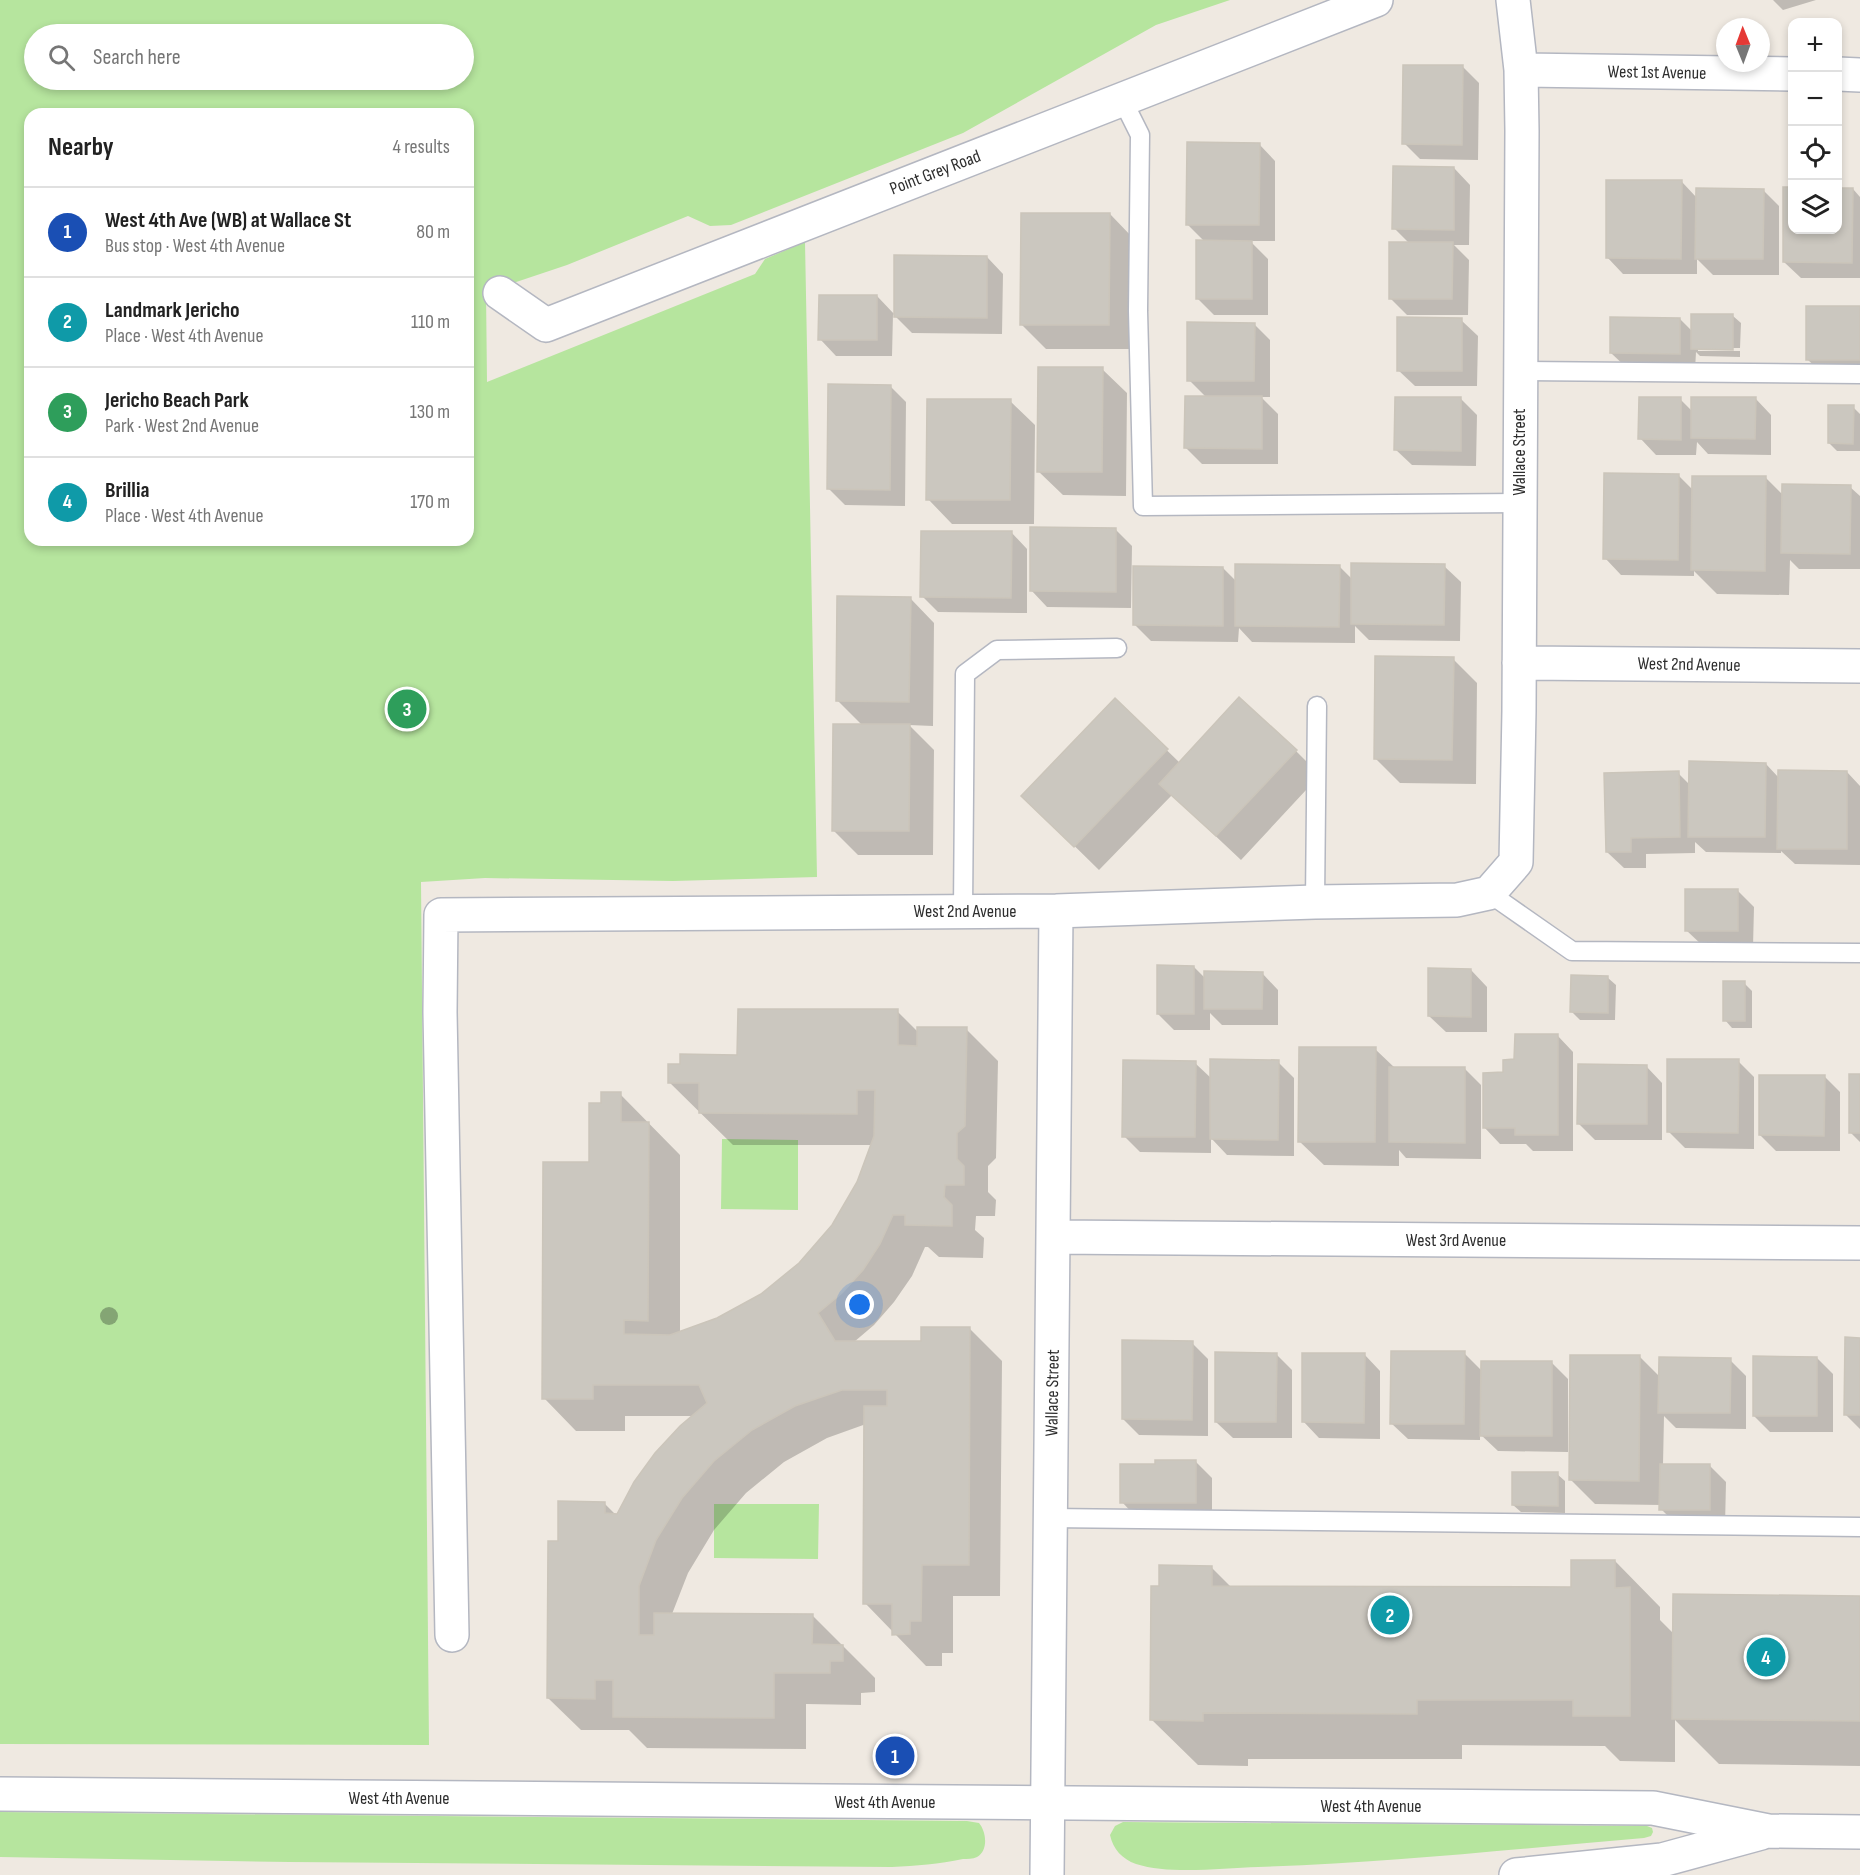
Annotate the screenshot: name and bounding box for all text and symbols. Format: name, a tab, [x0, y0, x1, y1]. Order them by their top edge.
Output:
north arrow	[1716, 18, 1770, 72]
map controls	[1788, 18, 1842, 234]
button: +	[1788, 18, 1842, 72]
search box	[24, 24, 474, 90]
icon: search	[45, 41, 78, 74]
text: Search here	[93, 44, 180, 71]
street label: West 1st Avenue	[1608, 61, 1706, 84]
button: −	[1788, 72, 1842, 126]
button: locate	[1788, 126, 1842, 180]
text: Nearby	[48, 132, 114, 163]
text: 4 results	[393, 135, 450, 159]
street label: Point Grey Road	[887, 146, 983, 199]
button: layers	[1788, 180, 1842, 234]
text: West 4th Ave (WB) at Wallace St	[105, 207, 351, 234]
text: 1	[64, 220, 71, 244]
text: 80 m	[416, 220, 450, 244]
text: Bus stop · West 4th Avenue	[105, 234, 285, 258]
text: Landmark Jericho	[105, 297, 240, 324]
text: 2	[63, 310, 72, 334]
text: 110 m	[411, 310, 450, 334]
text: Place · West 4th Avenue	[105, 324, 263, 348]
text: Jericho Beach Park	[105, 387, 249, 414]
text: 3	[63, 400, 72, 424]
text: 130 m	[410, 400, 450, 424]
street label: Wallace Street	[1509, 408, 1530, 496]
text: Park · West 2nd Avenue	[105, 414, 259, 438]
text: Brillia	[105, 477, 149, 504]
text: 4	[63, 490, 72, 514]
text: 170 m	[410, 490, 450, 514]
text: Place · West 4th Avenue	[105, 504, 263, 528]
street label: West 2nd Avenue	[1637, 653, 1741, 676]
pin: 3	[388, 686, 426, 732]
street label: West 2nd Avenue	[914, 901, 1016, 922]
street label: West 3rd Avenue	[1406, 1230, 1506, 1251]
your location	[845, 1290, 874, 1319]
street label: Wallace Street	[1041, 1349, 1064, 1437]
pin: 2	[1370, 1592, 1410, 1638]
pin: 4	[1746, 1634, 1786, 1680]
pin: 1	[876, 1734, 914, 1778]
street label: West 4th Avenue	[348, 1788, 450, 1809]
street label: West 4th Avenue	[834, 1792, 936, 1813]
street label: West 4th Avenue	[1320, 1796, 1422, 1817]

